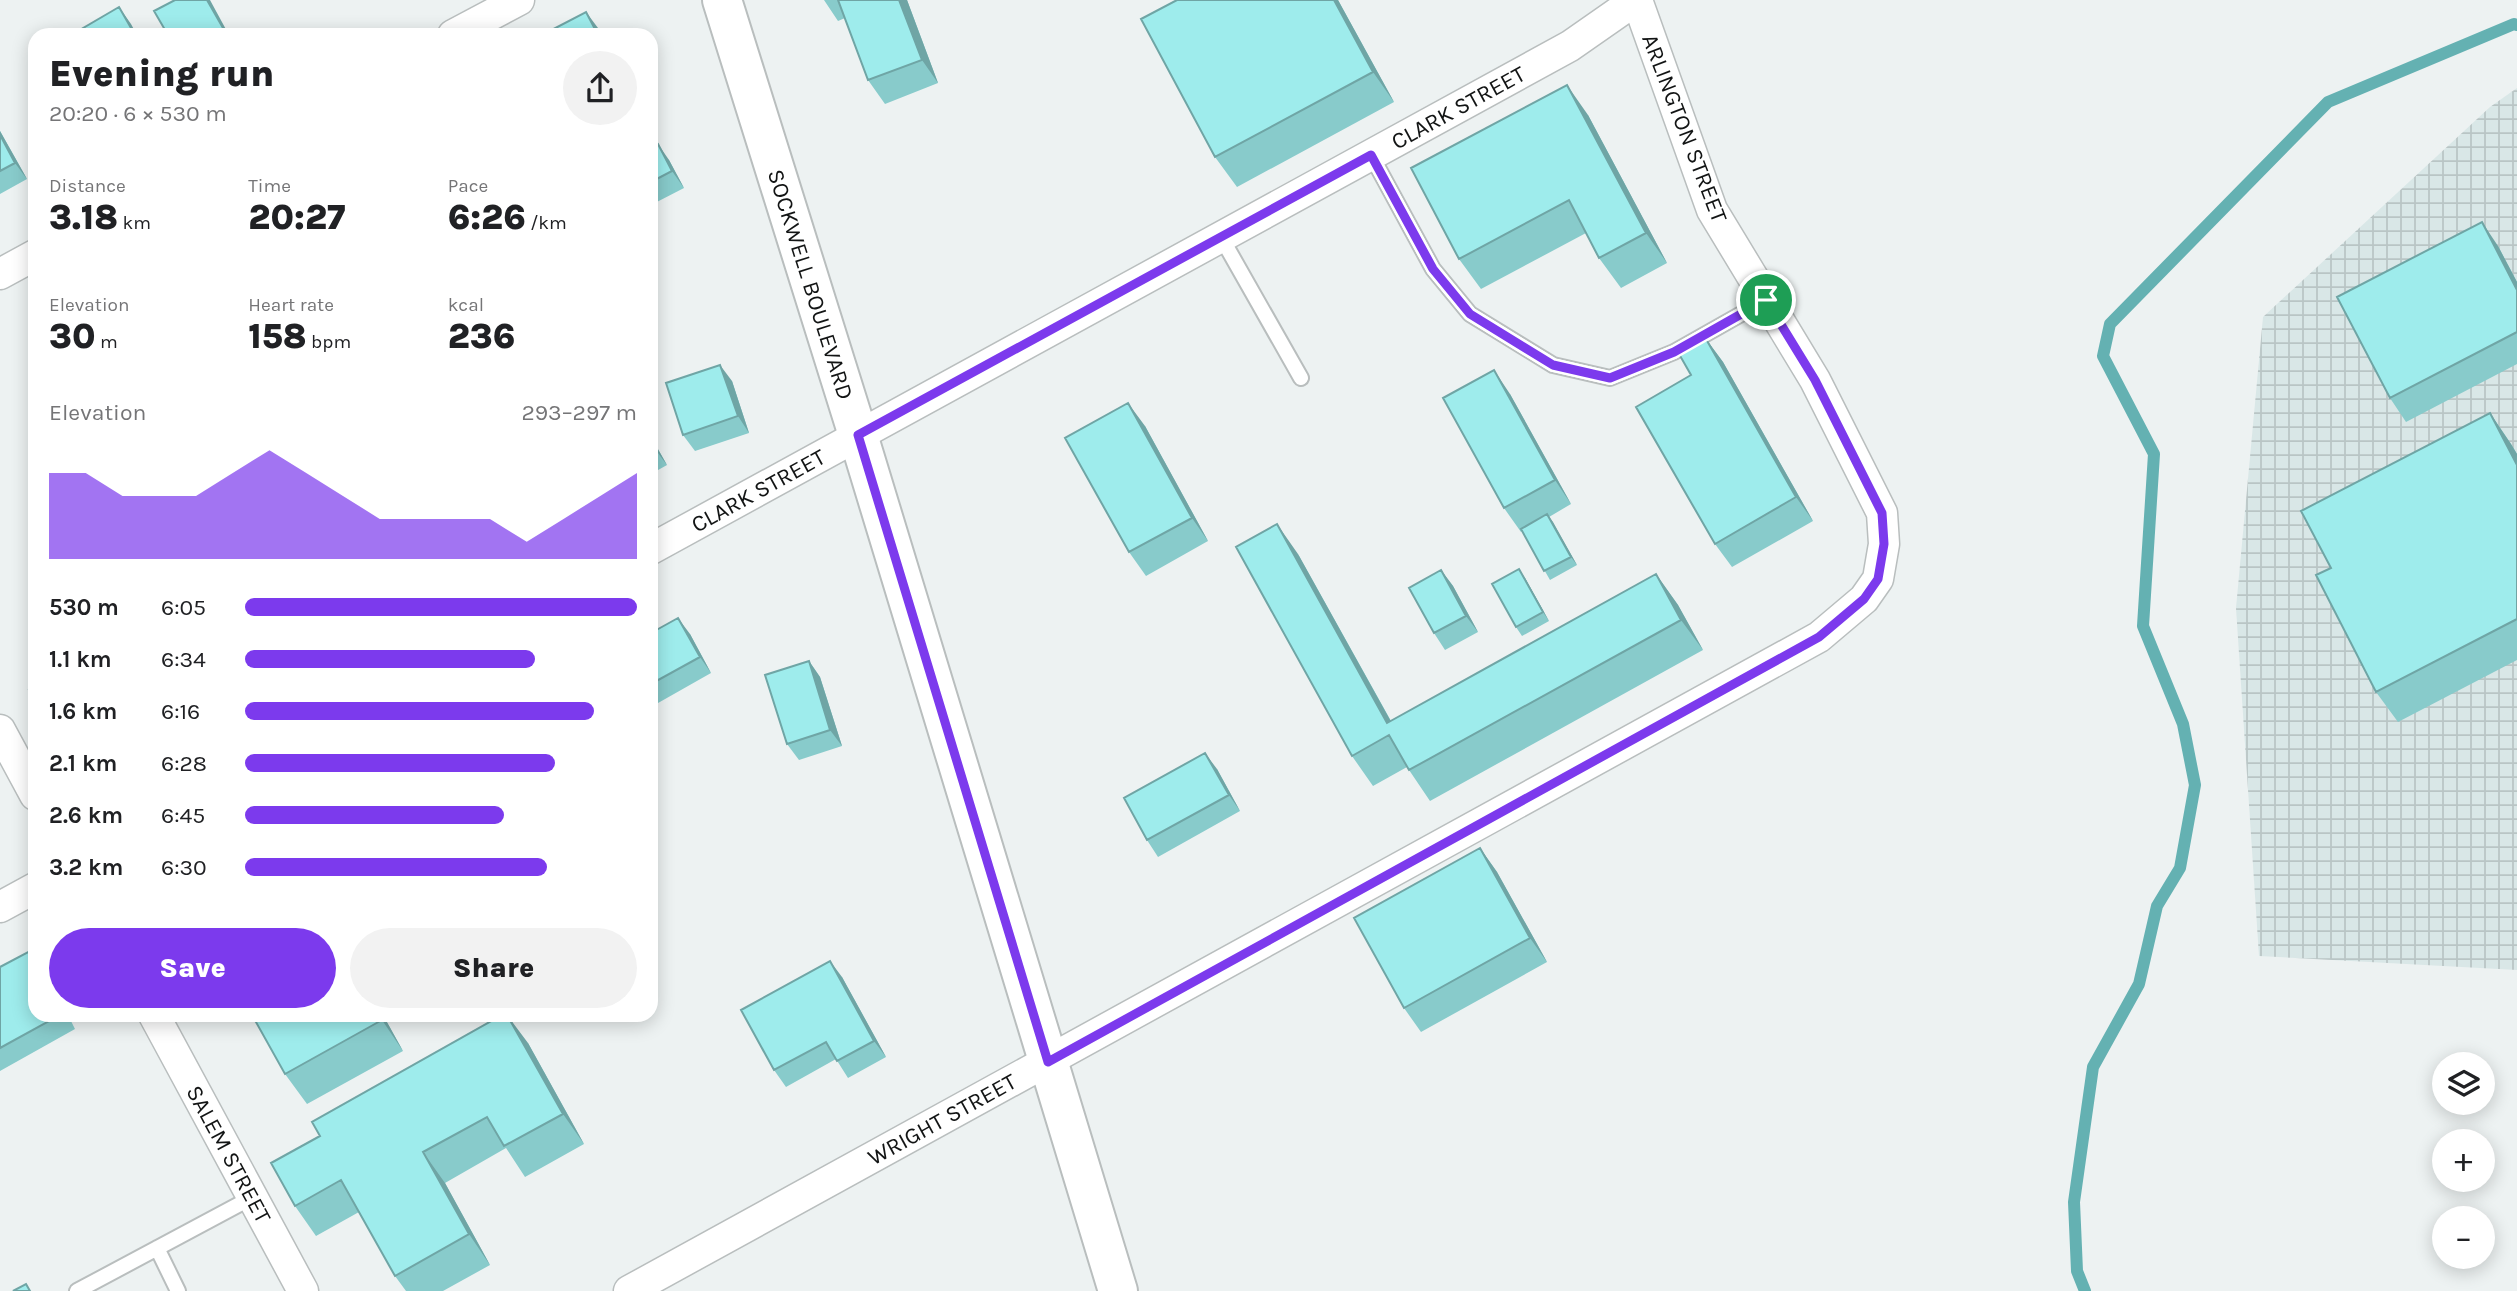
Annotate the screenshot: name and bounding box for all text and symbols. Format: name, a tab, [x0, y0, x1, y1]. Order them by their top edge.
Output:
street label: ARLINGTON STREET	[1636, 30, 1733, 227]
text: Evening run	[49, 51, 274, 96]
button: share	[563, 51, 637, 125]
street label: CLARK STREET	[1387, 60, 1530, 155]
text: 20:20 · 6 × 530 m	[49, 100, 227, 127]
street label: SOCKWELL BOULEVARD	[762, 166, 859, 403]
text: Distance	[49, 175, 126, 197]
text: Time	[248, 175, 291, 197]
text: Pace	[448, 175, 488, 197]
text: 3.18	[49, 197, 118, 238]
text: 20:27	[248, 197, 345, 238]
text: 6:26	[448, 197, 526, 238]
text: km	[118, 212, 151, 234]
text: /km	[526, 212, 567, 234]
pin	[1736, 270, 1796, 330]
icon: arrive	[1747, 281, 1785, 319]
text: Elevation	[49, 294, 129, 316]
text: Heart rate	[248, 294, 334, 316]
text: kcal	[448, 294, 484, 316]
text: 30	[49, 316, 96, 357]
text: 158	[248, 316, 307, 357]
text: 236	[448, 316, 515, 357]
text: m	[96, 331, 118, 353]
text: bpm	[307, 331, 351, 353]
text: Elevation	[49, 399, 146, 426]
text: 293–297 m	[521, 399, 637, 426]
street label: CLARK STREET	[687, 443, 830, 538]
text: 530 m	[49, 594, 119, 621]
text: 6:05	[161, 594, 206, 621]
text: 1.1 km	[49, 646, 112, 673]
text: 6:34	[161, 646, 206, 673]
text: 1.6 km	[49, 698, 117, 725]
text: 6:16	[161, 698, 200, 725]
text: 2.1 km	[49, 750, 117, 777]
text: 6:28	[161, 750, 207, 777]
text: 2.6 km	[49, 802, 123, 829]
text: 6:45	[161, 802, 205, 829]
text: 3.2 km	[49, 854, 123, 881]
text: 6:30	[161, 854, 207, 881]
button: Save	[49, 928, 336, 1008]
button: Share	[350, 928, 637, 1008]
map controls	[2432, 1052, 2495, 1269]
button: layers	[2432, 1052, 2495, 1115]
street label: WRIGHT STREET	[863, 1068, 1021, 1171]
street label: SALEM STREET	[180, 1081, 277, 1228]
button: +	[2432, 1129, 2495, 1192]
button: −	[2432, 1206, 2495, 1269]

